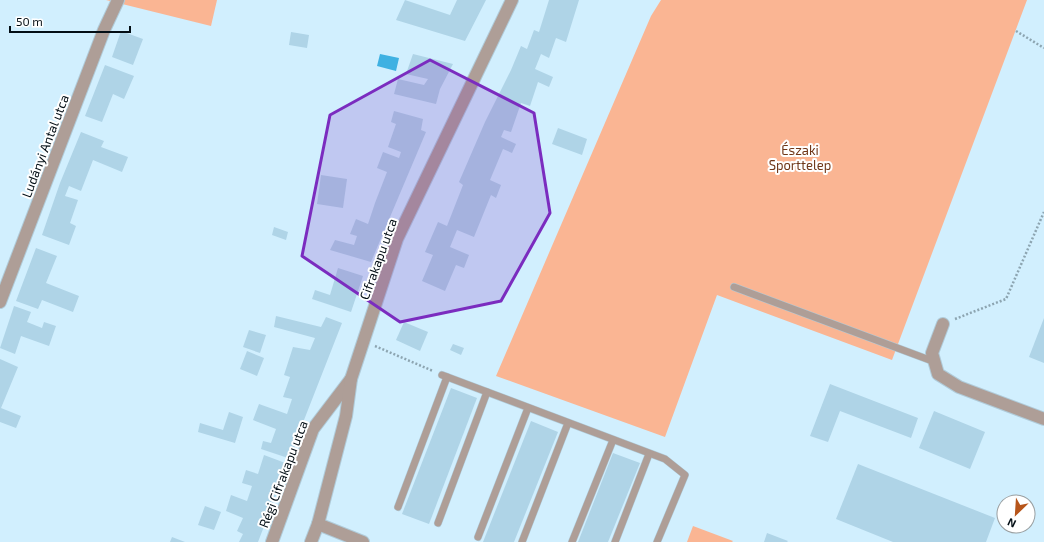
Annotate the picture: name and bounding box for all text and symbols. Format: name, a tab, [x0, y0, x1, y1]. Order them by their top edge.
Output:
scale bar	[10, 8, 130, 34]
text: 50 m	[16, 14, 43, 28]
street label: Ludányi Antal utca	[18, 92, 72, 200]
park label: Északi Sporttelep	[769, 141, 831, 173]
street label: Cifrakapu utca	[356, 216, 400, 302]
street label: Régi Cifrakapu utca	[255, 418, 311, 530]
north arrow	[996, 494, 1036, 534]
text: N	[1005, 516, 1018, 531]

